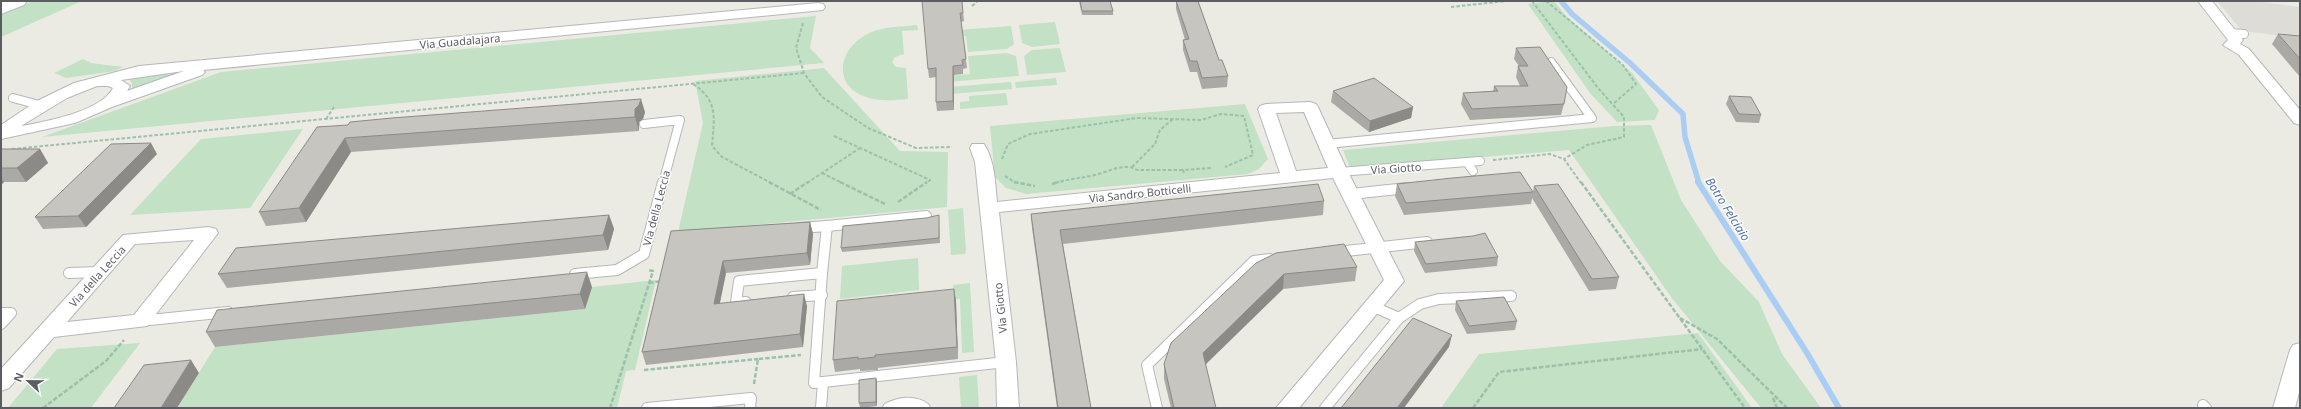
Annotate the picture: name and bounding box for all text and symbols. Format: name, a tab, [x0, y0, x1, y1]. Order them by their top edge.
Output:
street label: Via Guadalajara	[419, 30, 501, 52]
street label: Via Giotto	[1370, 159, 1422, 177]
street label: Via della Leccia	[639, 169, 673, 247]
water label: Botro Felciaio	[1702, 174, 1755, 244]
street label: Via Sandro Botticelli	[1088, 180, 1192, 206]
street label: Via della Leccia	[65, 242, 129, 310]
street label: Via Giotto	[990, 282, 1010, 334]
north arrow	[8, 361, 48, 401]
text: N	[10, 370, 27, 384]

